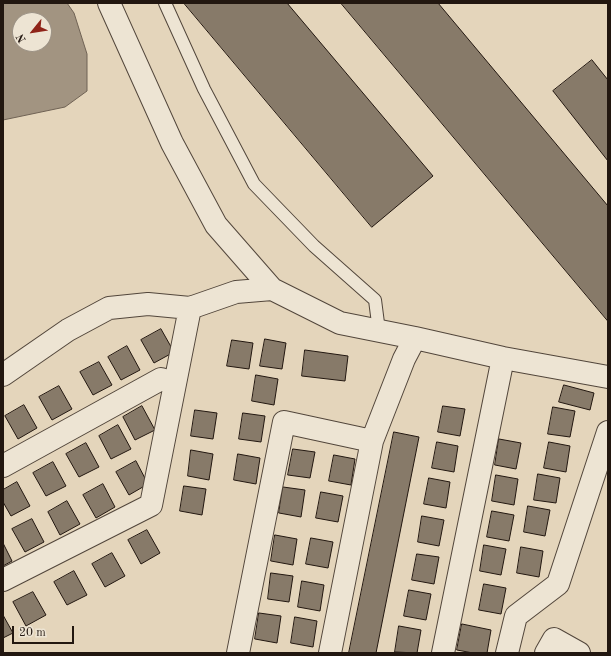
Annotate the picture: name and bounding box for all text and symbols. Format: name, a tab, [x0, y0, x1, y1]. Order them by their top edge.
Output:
north arrow	[12, 12, 52, 52]
text: N	[15, 31, 29, 44]
scale bar	[14, 618, 76, 644]
text: 20 m	[19, 627, 46, 639]

